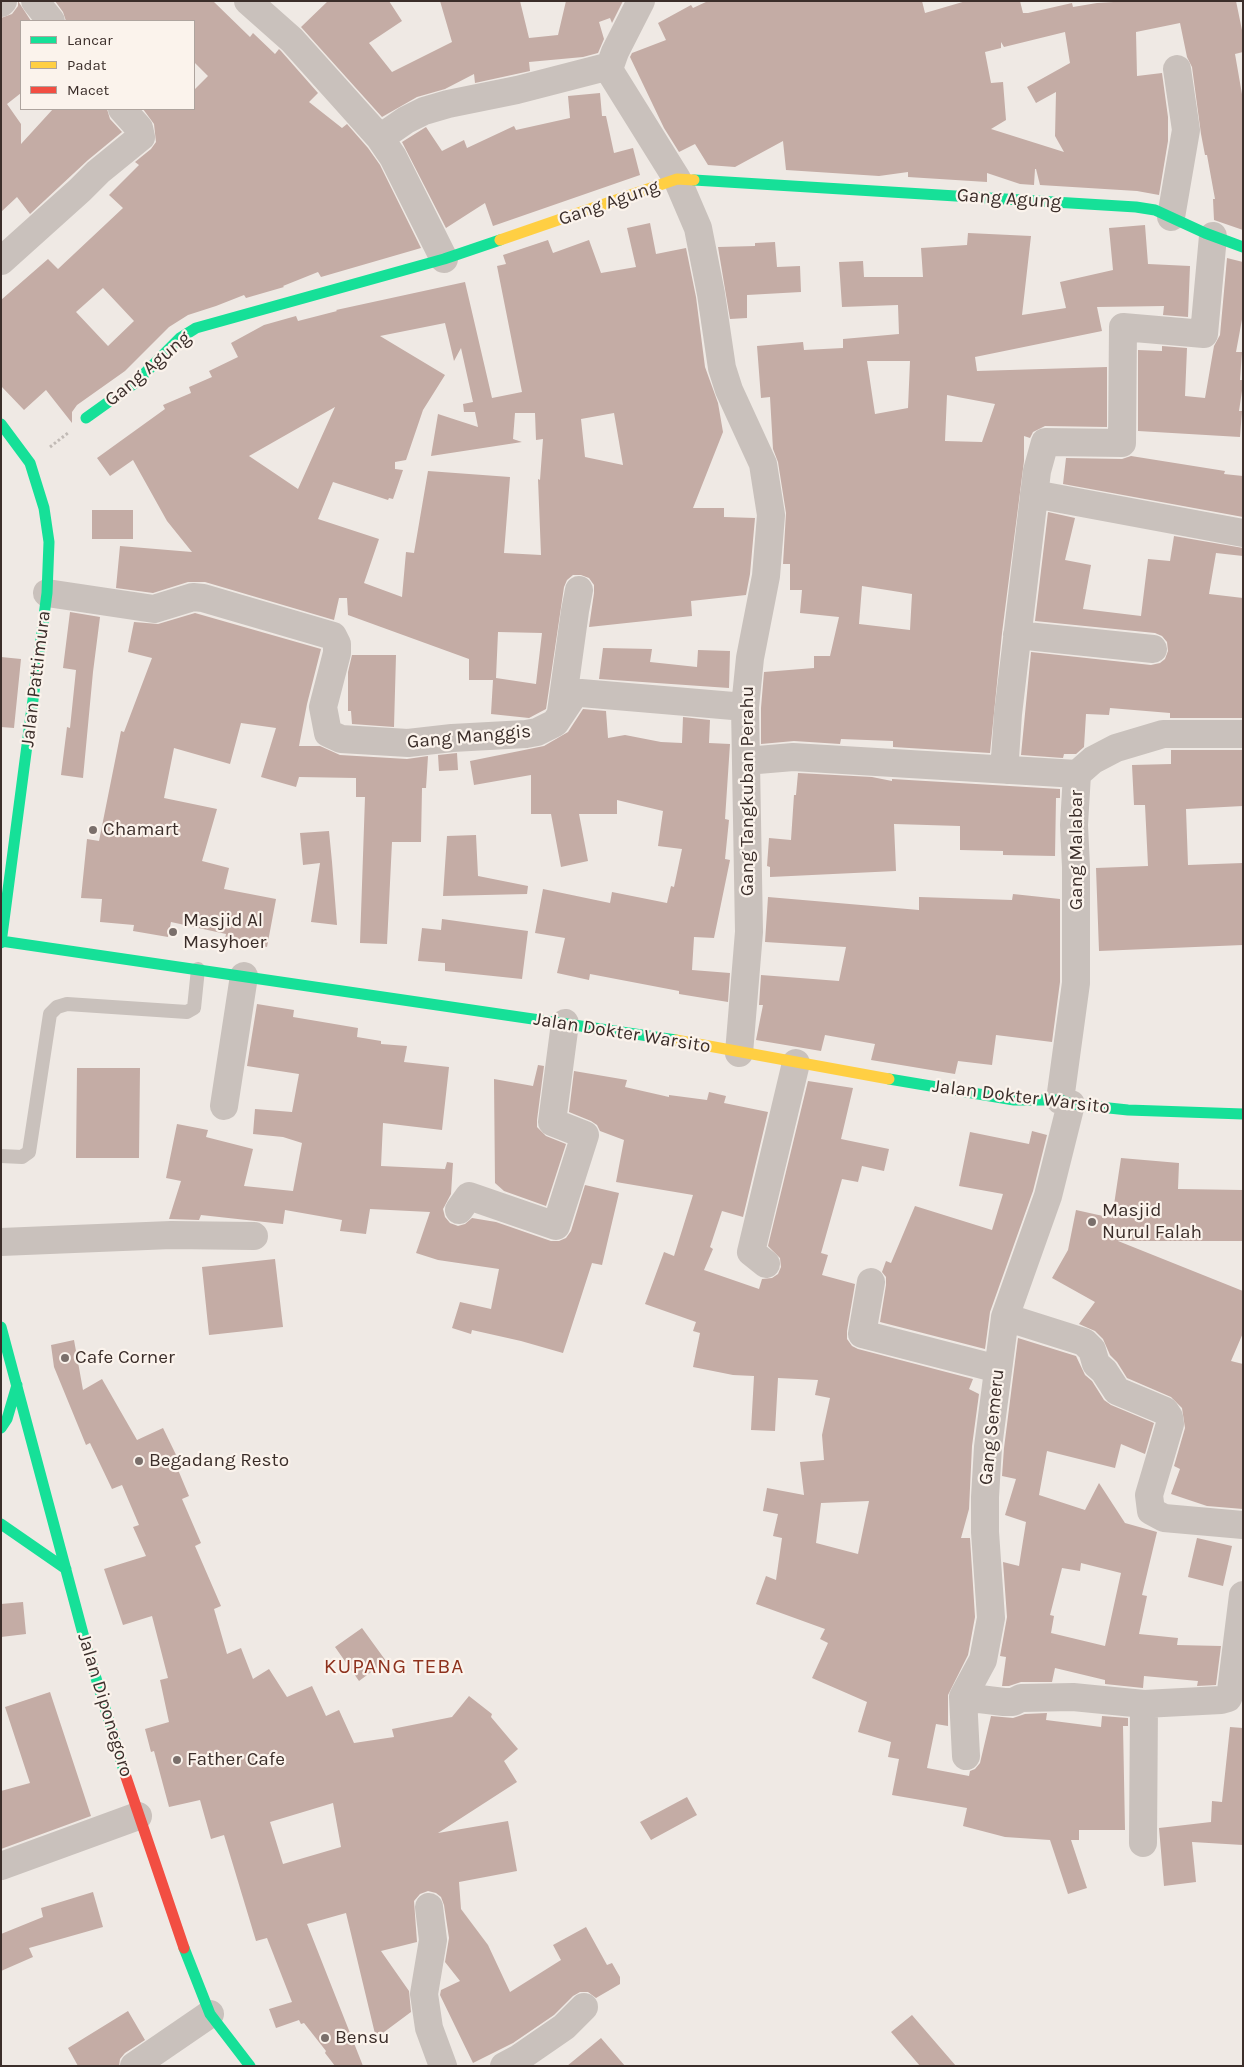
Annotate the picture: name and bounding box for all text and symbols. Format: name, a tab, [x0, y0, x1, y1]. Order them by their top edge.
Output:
legend	[20, 20, 195, 110]
text: Lancar	[67, 31, 113, 49]
text: Padat	[67, 56, 106, 74]
text: Macet	[67, 81, 109, 99]
street label: Gang Agung	[556, 175, 662, 231]
street label: Gang Agung	[956, 184, 1062, 214]
street label: Gang Agung	[101, 327, 195, 411]
street label: Jalan Pattimura	[16, 609, 56, 749]
street label: Gang Tangkuban Perahu	[737, 686, 759, 896]
street label: Gang Manggis	[406, 720, 532, 754]
street label: Gang Malabar	[1066, 790, 1088, 910]
place label: Chamart	[103, 819, 179, 841]
marker: Chamart	[87, 824, 99, 836]
place label: Masjid Al Masyhoer	[183, 910, 266, 954]
marker: Masjid Al Masyhoer	[167, 926, 179, 938]
street label: Jalan Dokter Warsito	[532, 1008, 712, 1058]
street label: Jalan Dokter Warsito	[931, 1075, 1111, 1119]
place label: Masjid Nurul Falah	[1102, 1200, 1202, 1244]
marker: Masjid Nurul Falah	[1086, 1216, 1098, 1228]
place label: Cafe Corner	[75, 1347, 175, 1369]
marker: Cafe Corner	[59, 1352, 71, 1364]
street label: Gang Semeru	[975, 1368, 1009, 1486]
place label: Begadang Resto	[149, 1450, 289, 1472]
marker: Begadang Resto	[133, 1455, 145, 1467]
street label: Jalan Diponegoro	[72, 1630, 138, 1780]
district label: KUPANG TEBA	[322, 1654, 466, 1680]
place label: Father Cafe	[187, 1749, 285, 1771]
marker: Father Cafe	[171, 1754, 183, 1766]
place label: Bensu	[335, 2027, 390, 2049]
marker: Bensu	[319, 2032, 331, 2044]

